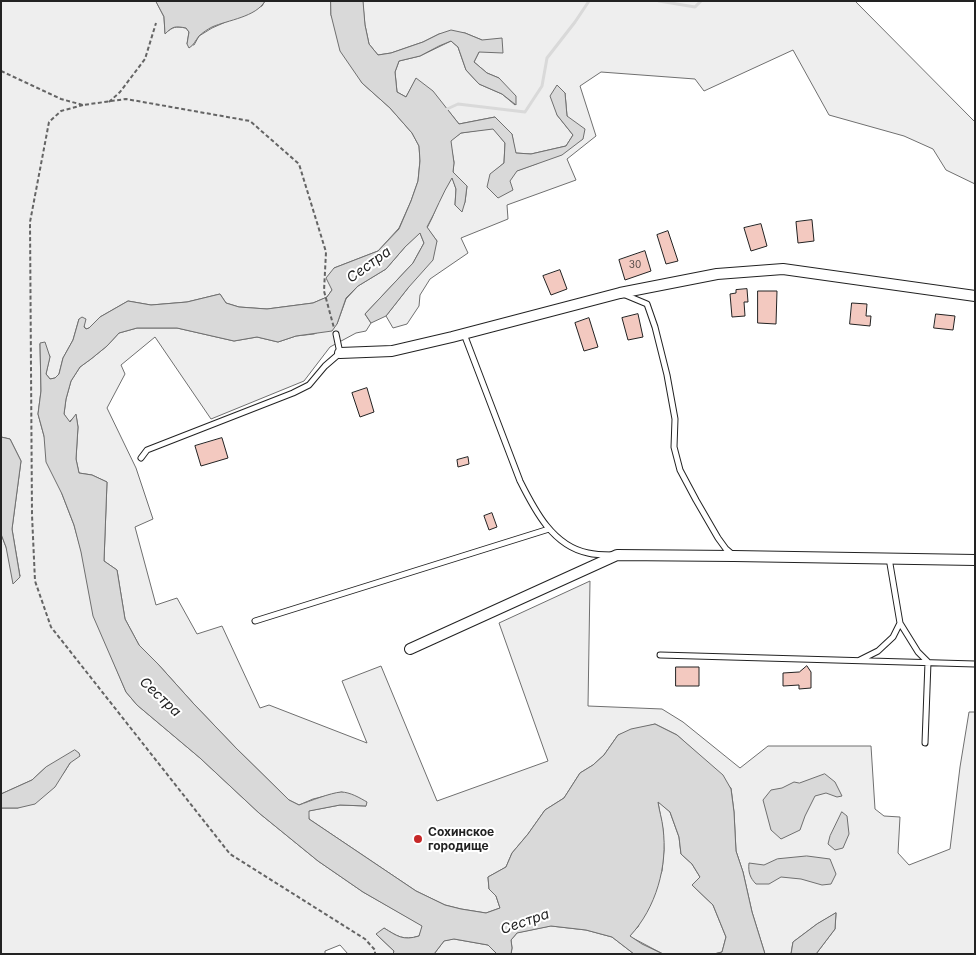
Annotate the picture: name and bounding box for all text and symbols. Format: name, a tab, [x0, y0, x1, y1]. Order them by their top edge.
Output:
water label: Сестра	[344, 243, 394, 287]
house number: 30	[629, 259, 641, 271]
water label: Сестра	[136, 674, 184, 720]
place label: Сохинское городище	[428, 825, 494, 853]
marker: Сохинское городище	[412, 833, 424, 845]
water label: Сестра	[498, 906, 552, 938]

